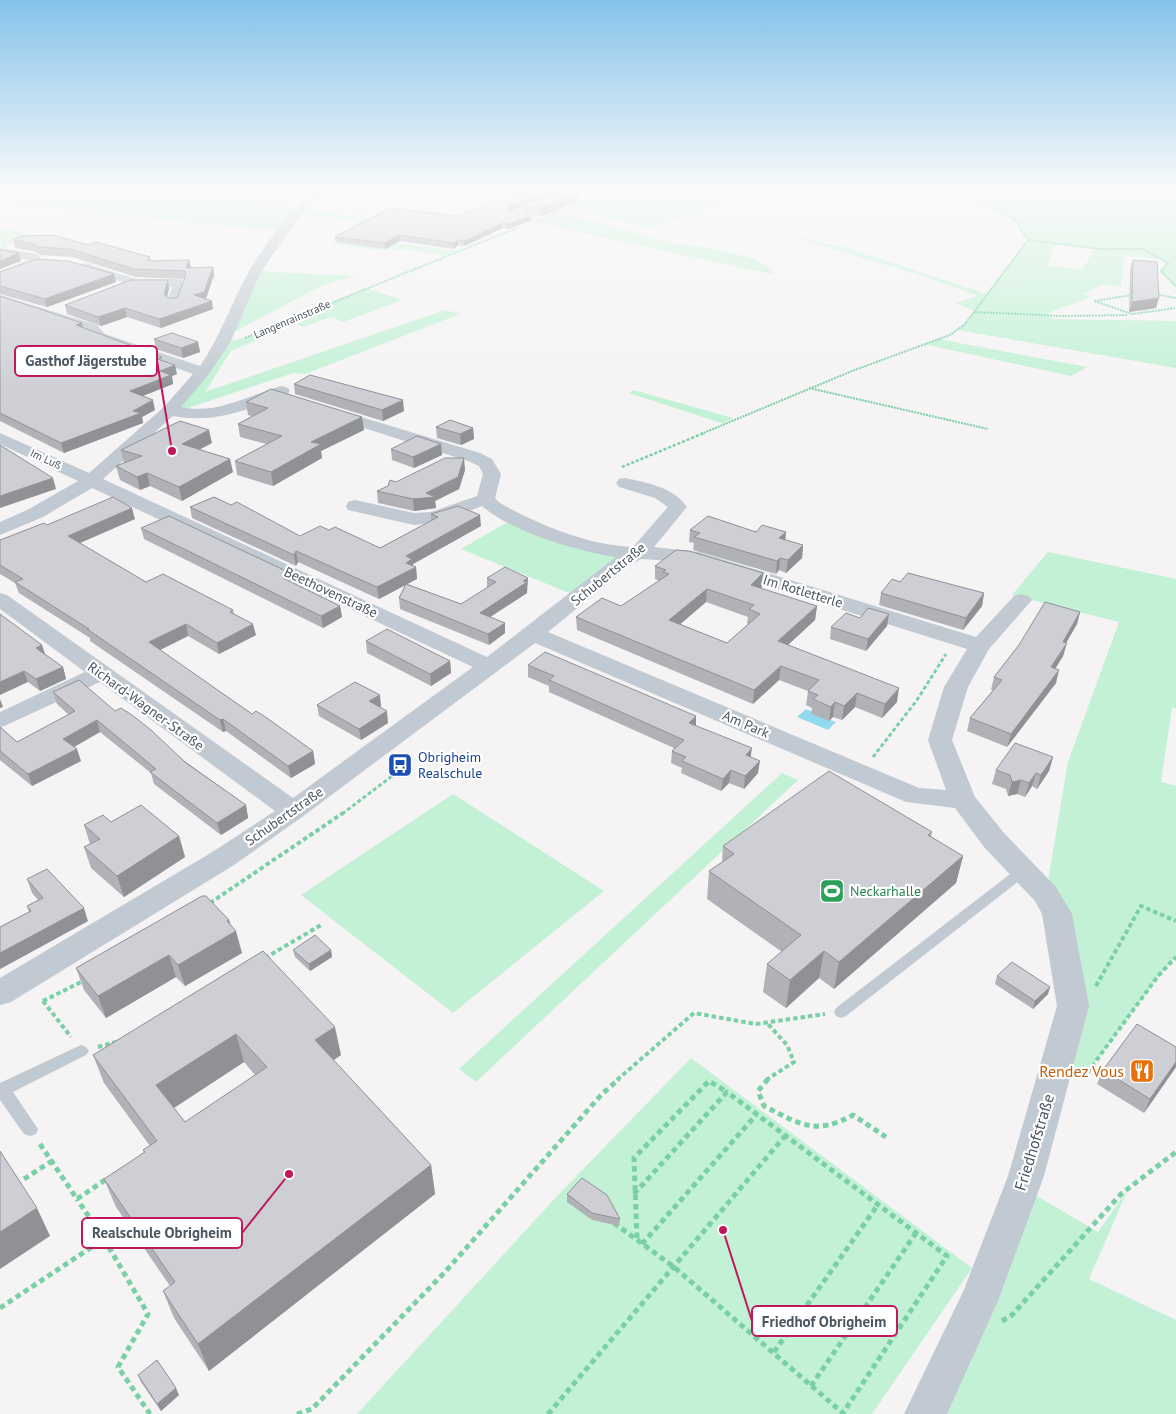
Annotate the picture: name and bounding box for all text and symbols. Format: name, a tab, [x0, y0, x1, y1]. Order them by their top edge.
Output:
street label: Langenrainstraße	[251, 296, 333, 342]
callout: Gasthof Jägerstube	[15, 346, 157, 376]
text: Gasthof Jägerstube	[25, 351, 147, 370]
street label: Im Luß	[28, 446, 64, 473]
street label: Schubertstraße	[567, 538, 649, 610]
street label: Beethovenstraße	[281, 562, 381, 622]
street label: Im Rotletterle	[761, 570, 845, 612]
street label: Richard-Wagner-Straße	[84, 658, 208, 754]
street label: Am Park	[720, 706, 772, 742]
place label: Obrigheim Realschule	[418, 748, 482, 782]
bus stop icon: Obrigheim Realschule	[387, 752, 413, 778]
street label: Schubertstraße	[241, 782, 327, 850]
sports icon: Neckarhalle	[819, 878, 845, 904]
place label: Neckarhalle	[850, 882, 921, 900]
restaurant icon: Rendez Vous	[1129, 1058, 1155, 1084]
place label: Rendez Vous	[1039, 1061, 1124, 1081]
street label: Friedhofstraße	[1010, 1091, 1058, 1193]
callout: Realschule Obrigheim	[82, 1218, 242, 1248]
text: Realschule Obrigheim	[92, 1223, 232, 1242]
callout: Friedhof Obrigheim	[752, 1306, 897, 1336]
text: Friedhof Obrigheim	[762, 1312, 886, 1331]

